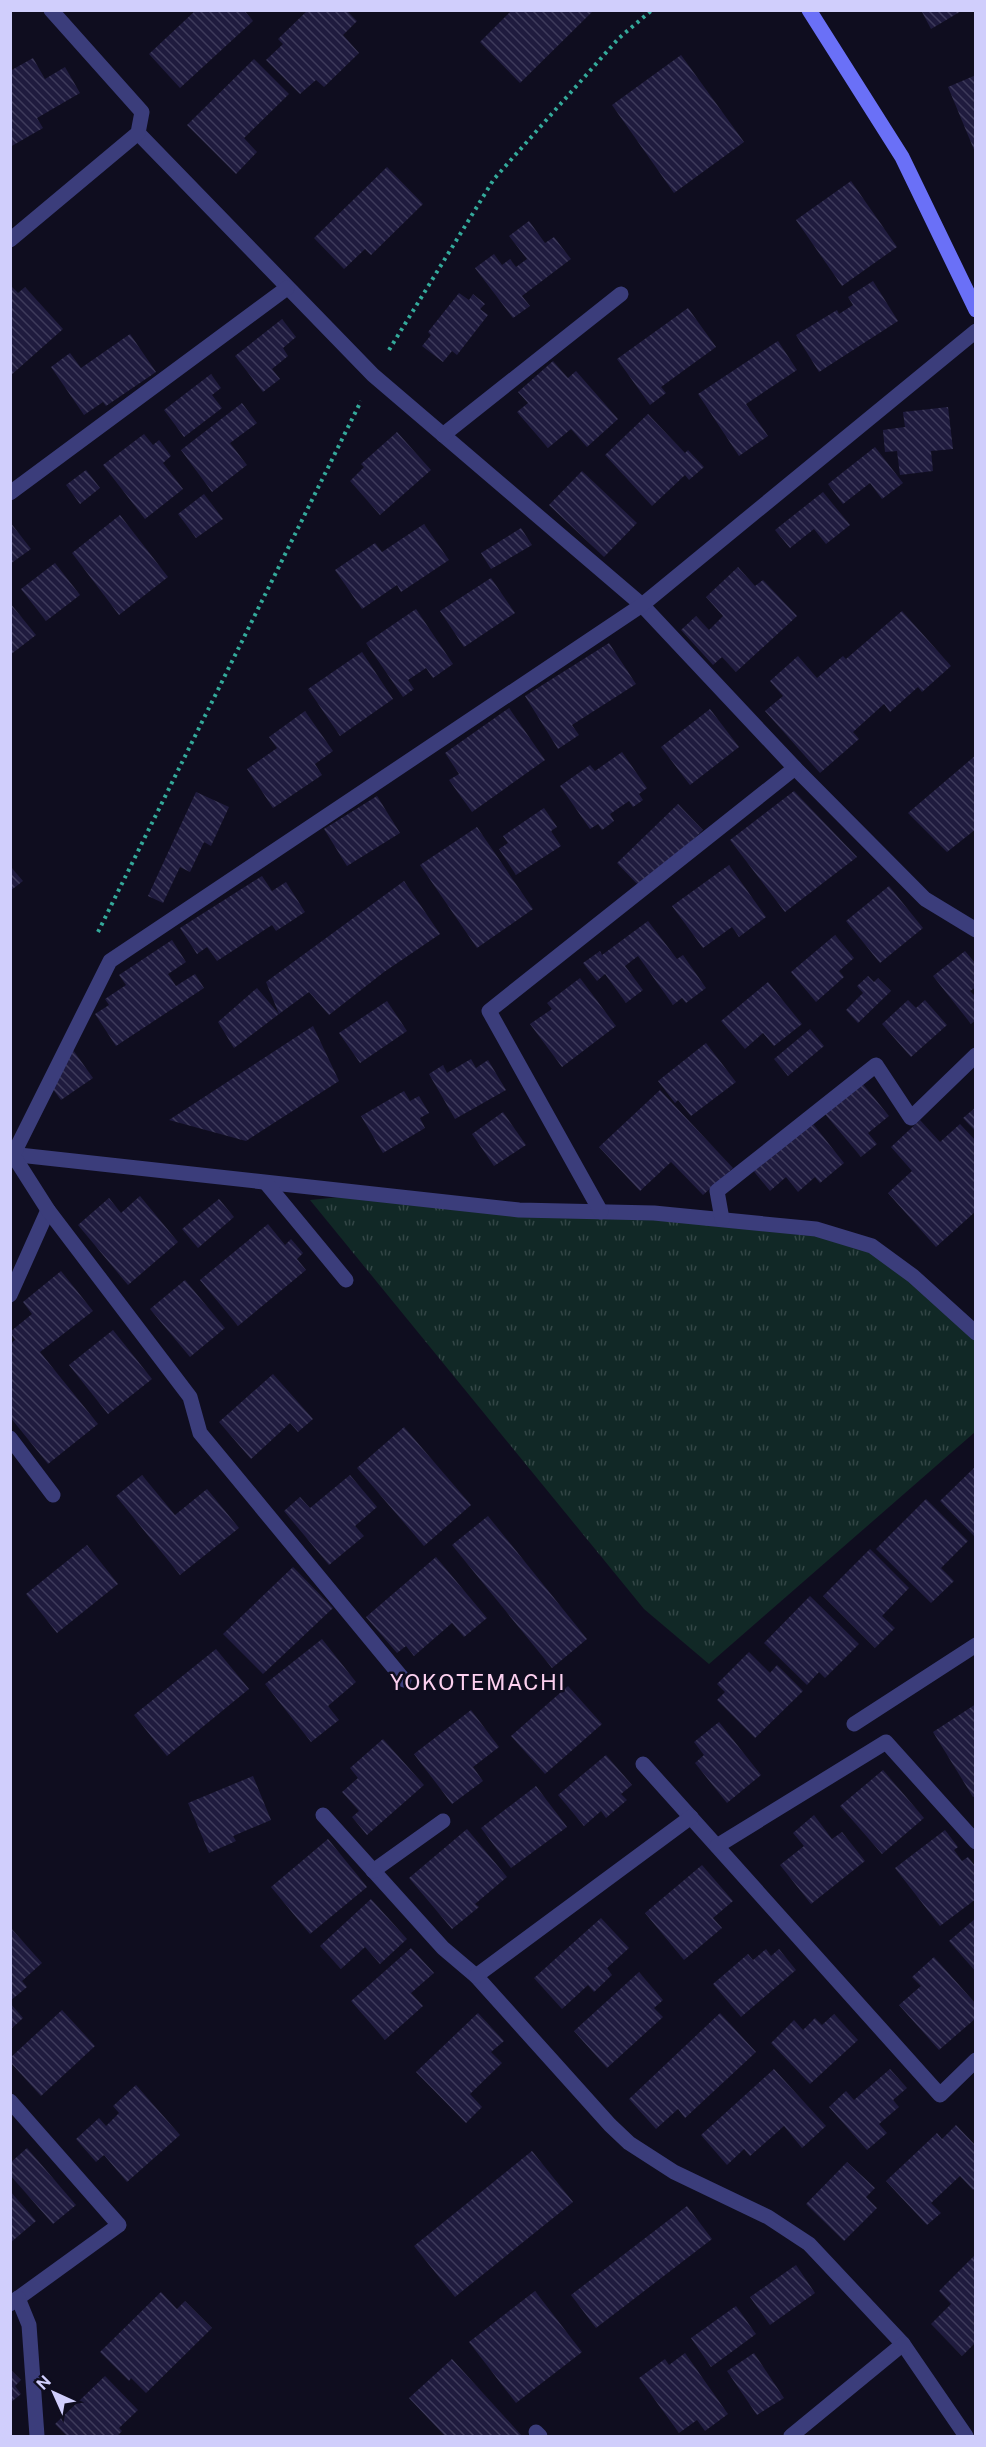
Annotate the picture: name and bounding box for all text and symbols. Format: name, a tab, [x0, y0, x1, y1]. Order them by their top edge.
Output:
district label: YOKOTEMACHI	[390, 1669, 566, 1695]
north arrow	[24, 2363, 84, 2423]
text: N	[33, 2372, 55, 2394]

